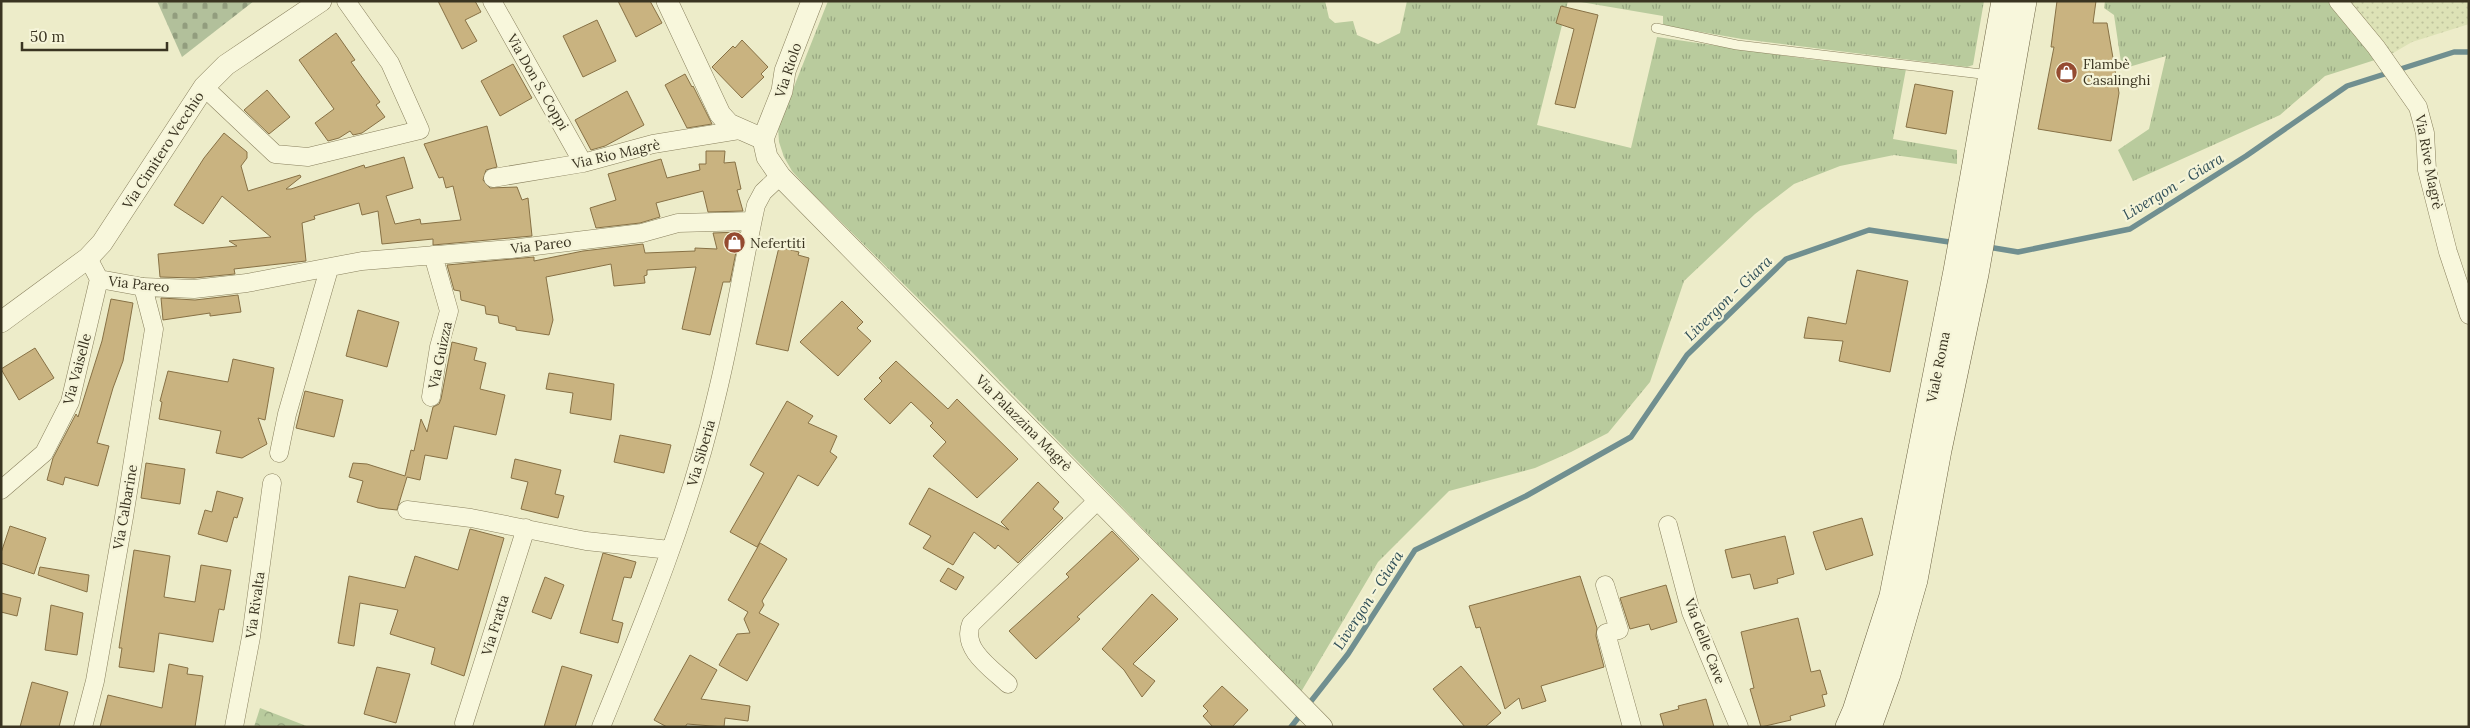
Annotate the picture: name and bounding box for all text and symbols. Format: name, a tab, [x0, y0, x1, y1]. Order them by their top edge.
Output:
scale bar	[22, 20, 168, 52]
text: 50 m	[30, 27, 65, 46]
street label: Via Don S. Coppi	[503, 30, 573, 133]
street label: Via Riolo	[770, 40, 805, 101]
place label: Flambè Casalinghi	[2083, 55, 2150, 89]
shop icon: Flambè Casalinghi	[2055, 60, 2079, 84]
street label: Via Cimitero Vecchio	[118, 88, 208, 213]
street label: Via Rive Magrè	[2411, 112, 2447, 211]
street label: Via Rio Magrè	[569, 135, 662, 173]
water label: Livergon - Giara	[2119, 148, 2228, 224]
shop icon: Nefertiti	[722, 231, 746, 255]
street label: Via Pareo	[509, 232, 572, 258]
place label: Nefertiti	[750, 234, 806, 252]
water label: Livergon - Giara	[1680, 251, 1776, 345]
street label: Via Pareo	[107, 272, 170, 296]
street label: Via Guizza	[424, 320, 456, 391]
street label: Viale Roma	[1922, 330, 1954, 405]
street label: Via Vaiselle	[59, 331, 95, 408]
street label: Via Palazzina Magrè	[971, 370, 1076, 475]
street label: Via Siberia	[683, 418, 719, 489]
street label: Via Calbarine	[108, 463, 141, 552]
water label: Livergon - Giara	[1329, 546, 1408, 653]
street label: Via Rivalta	[241, 571, 269, 640]
street label: Via Fratta	[477, 592, 513, 659]
street label: Via delle Cave	[1680, 595, 1730, 687]

